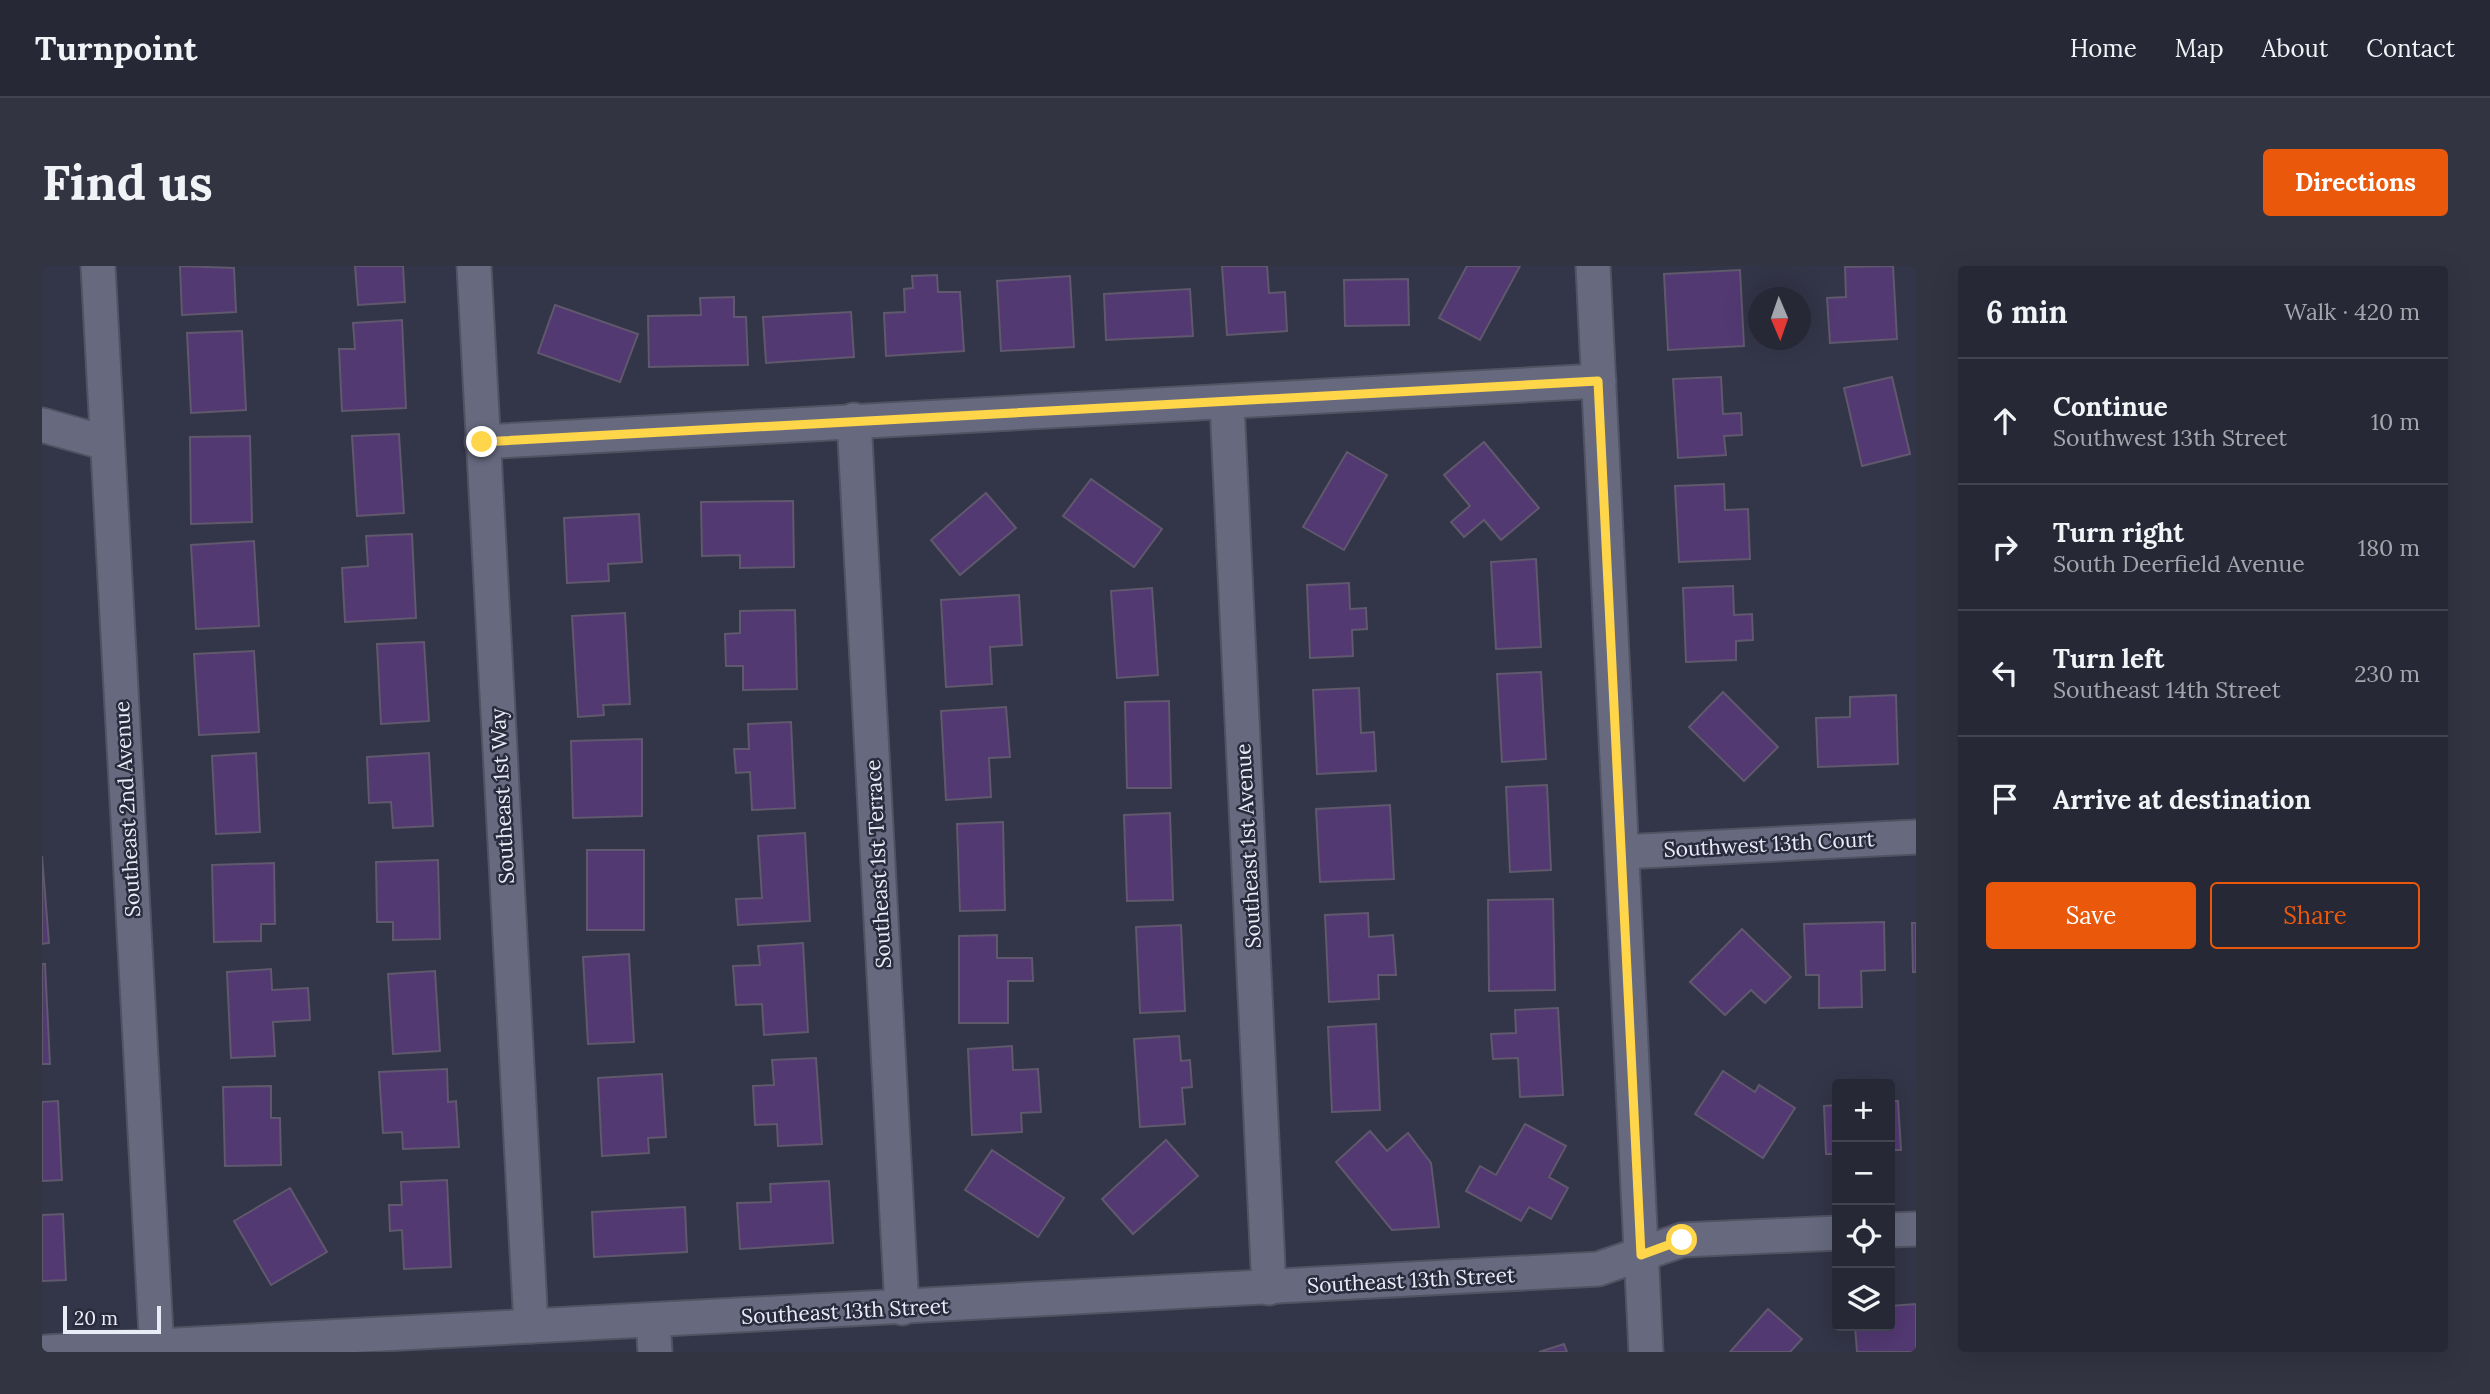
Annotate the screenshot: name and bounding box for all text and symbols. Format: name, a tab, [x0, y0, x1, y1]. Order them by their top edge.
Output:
text: Turnpoint	[35, 27, 197, 69]
text: Home	[2070, 33, 2137, 64]
text: Map	[2175, 33, 2224, 64]
text: About	[2262, 33, 2328, 64]
text: Contact	[2366, 33, 2455, 64]
button: Directions	[2263, 149, 2448, 216]
text: Find us	[42, 151, 213, 213]
north arrow	[1748, 287, 1811, 350]
text: 6 min	[1986, 293, 2068, 331]
text: Walk · 420 m	[2284, 297, 2420, 326]
text: Continue	[2053, 390, 2168, 423]
icon: ahead	[1986, 402, 2024, 440]
text: 10 m	[2371, 407, 2420, 436]
text: Southwest 13th Street	[2053, 423, 2287, 452]
route end	[466, 426, 497, 457]
text: Turn right	[2053, 516, 2184, 549]
icon: right	[1986, 528, 2024, 566]
text: 180 m	[2358, 533, 2420, 562]
text: South Deerfield Avenue	[2053, 549, 2305, 578]
text: Turn left	[2053, 642, 2164, 675]
icon: left	[1986, 654, 2024, 692]
text: 230 m	[2354, 659, 2420, 688]
text: Southeast 14th Street	[2053, 675, 2281, 704]
street label: Southeast 2nd Avenue	[108, 700, 146, 918]
street label: Southeast 1st Way	[484, 708, 520, 884]
street label: Southeast 1st Avenue	[1229, 743, 1267, 949]
street label: Southeast 1st Terrace	[859, 759, 897, 969]
icon: arrive	[1986, 780, 2024, 818]
text: Arrive at destination	[2053, 783, 2311, 816]
street label: Southwest 13th Court	[1663, 825, 1876, 863]
button: Save	[1986, 882, 2196, 949]
button: Share	[2210, 882, 2420, 949]
map controls	[1832, 1079, 1895, 1331]
button: +	[1832, 1079, 1895, 1142]
button: −	[1832, 1142, 1895, 1205]
button: locate	[1832, 1205, 1895, 1268]
route start	[1666, 1224, 1697, 1255]
street label: Southeast 13th Street	[1306, 1261, 1516, 1299]
button: layers	[1832, 1268, 1895, 1331]
street label: Southeast 13th Street	[740, 1292, 950, 1330]
scale bar	[63, 1303, 161, 1335]
text: 20 m	[74, 1306, 118, 1330]

